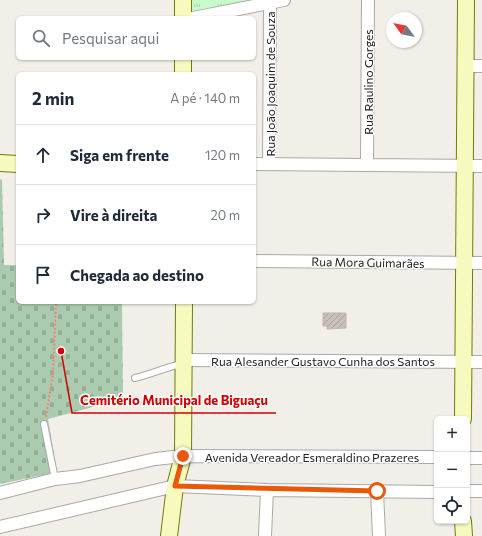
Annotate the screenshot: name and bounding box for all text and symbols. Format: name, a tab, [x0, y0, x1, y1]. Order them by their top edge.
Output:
street label: Rua João Joaquim de Souza	[263, 12, 278, 156]
north arrow	[386, 12, 422, 48]
search box	[16, 16, 256, 60]
icon: search	[30, 27, 52, 49]
text: Pesquisar aqui	[62, 29, 159, 47]
street label: Rua Raulino Gorges	[361, 29, 375, 135]
text: 2 min	[32, 88, 74, 109]
text: A pé · 140 m	[170, 90, 240, 106]
icon: ahead	[32, 144, 54, 166]
text: Siga em frente	[70, 146, 169, 164]
text: 120 m	[205, 147, 240, 163]
icon: right	[32, 204, 54, 226]
text: Vire à direita	[70, 206, 158, 224]
text: 20 m	[211, 207, 240, 223]
street label: Rua Mora Guimarães	[311, 254, 425, 270]
icon: arrive	[32, 264, 54, 286]
text: Chegada ao destino	[70, 266, 204, 284]
street label: Rua Alesander Gustavo Cunha dos Santos	[211, 354, 435, 368]
callout: Cemitério Municipal de Biguaçu	[72, 388, 276, 413]
text: Cemitério Municipal de Biguaçu	[80, 392, 268, 408]
map controls	[434, 416, 470, 524]
button: +	[434, 416, 470, 452]
route end	[174, 447, 192, 465]
street label: Avenida Vereador Esmeraldino Prazeres	[205, 450, 419, 464]
button: −	[434, 452, 470, 488]
route start	[368, 482, 386, 500]
button: locate	[434, 488, 470, 524]

